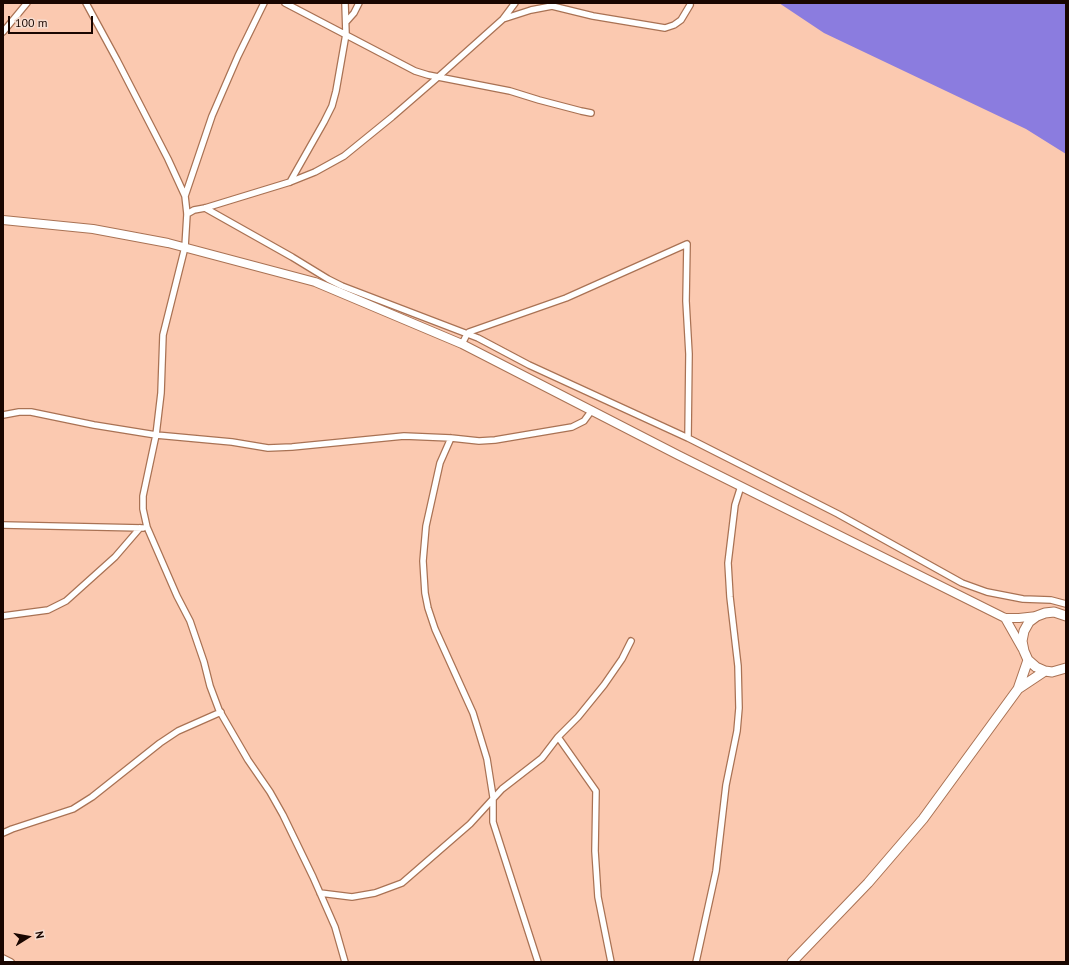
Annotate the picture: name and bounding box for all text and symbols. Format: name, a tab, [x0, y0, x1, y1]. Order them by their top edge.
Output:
scale bar	[10, 8, 95, 34]
text: 100 m	[15, 15, 48, 30]
north arrow	[8, 917, 48, 957]
text: N	[32, 930, 47, 940]

